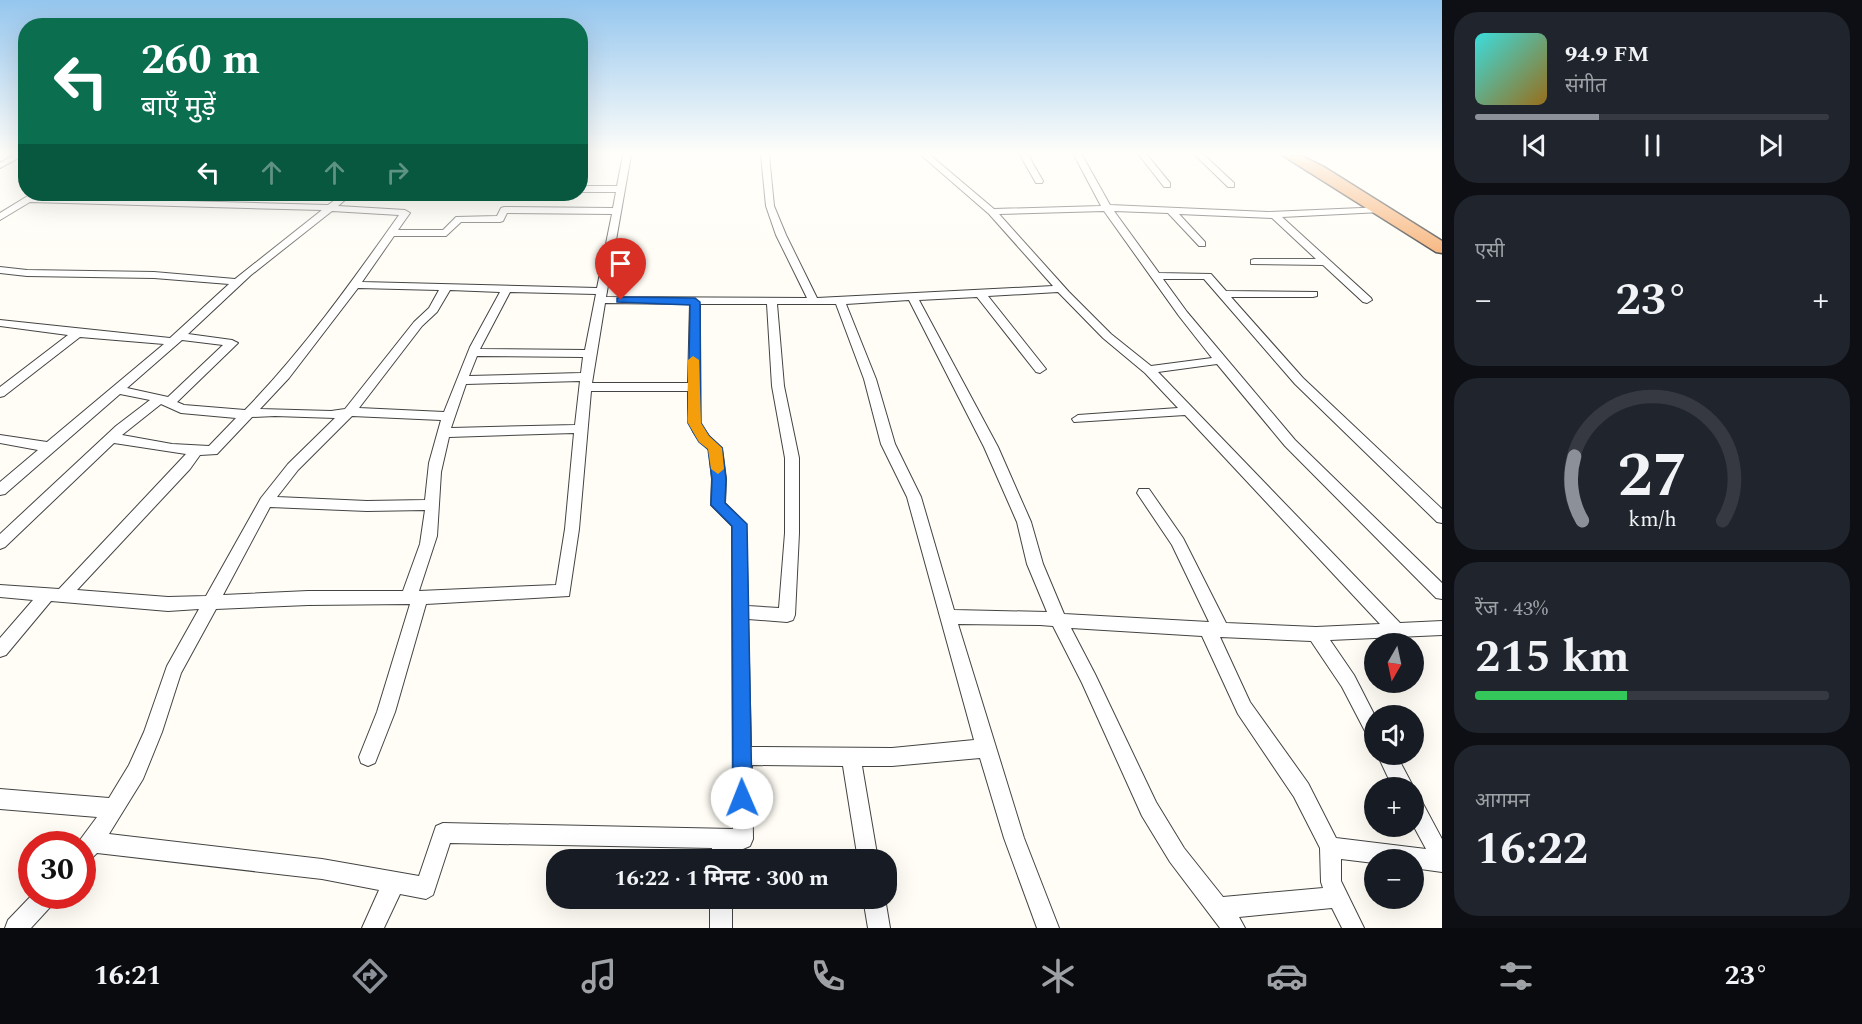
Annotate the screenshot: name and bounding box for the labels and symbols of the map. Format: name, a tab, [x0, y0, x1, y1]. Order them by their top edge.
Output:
pin	[595, 238, 646, 300]
north arrow	[1364, 633, 1424, 693]
position arrow	[710, 766, 774, 830]
speed limit sign: 30	[18, 831, 96, 909]

